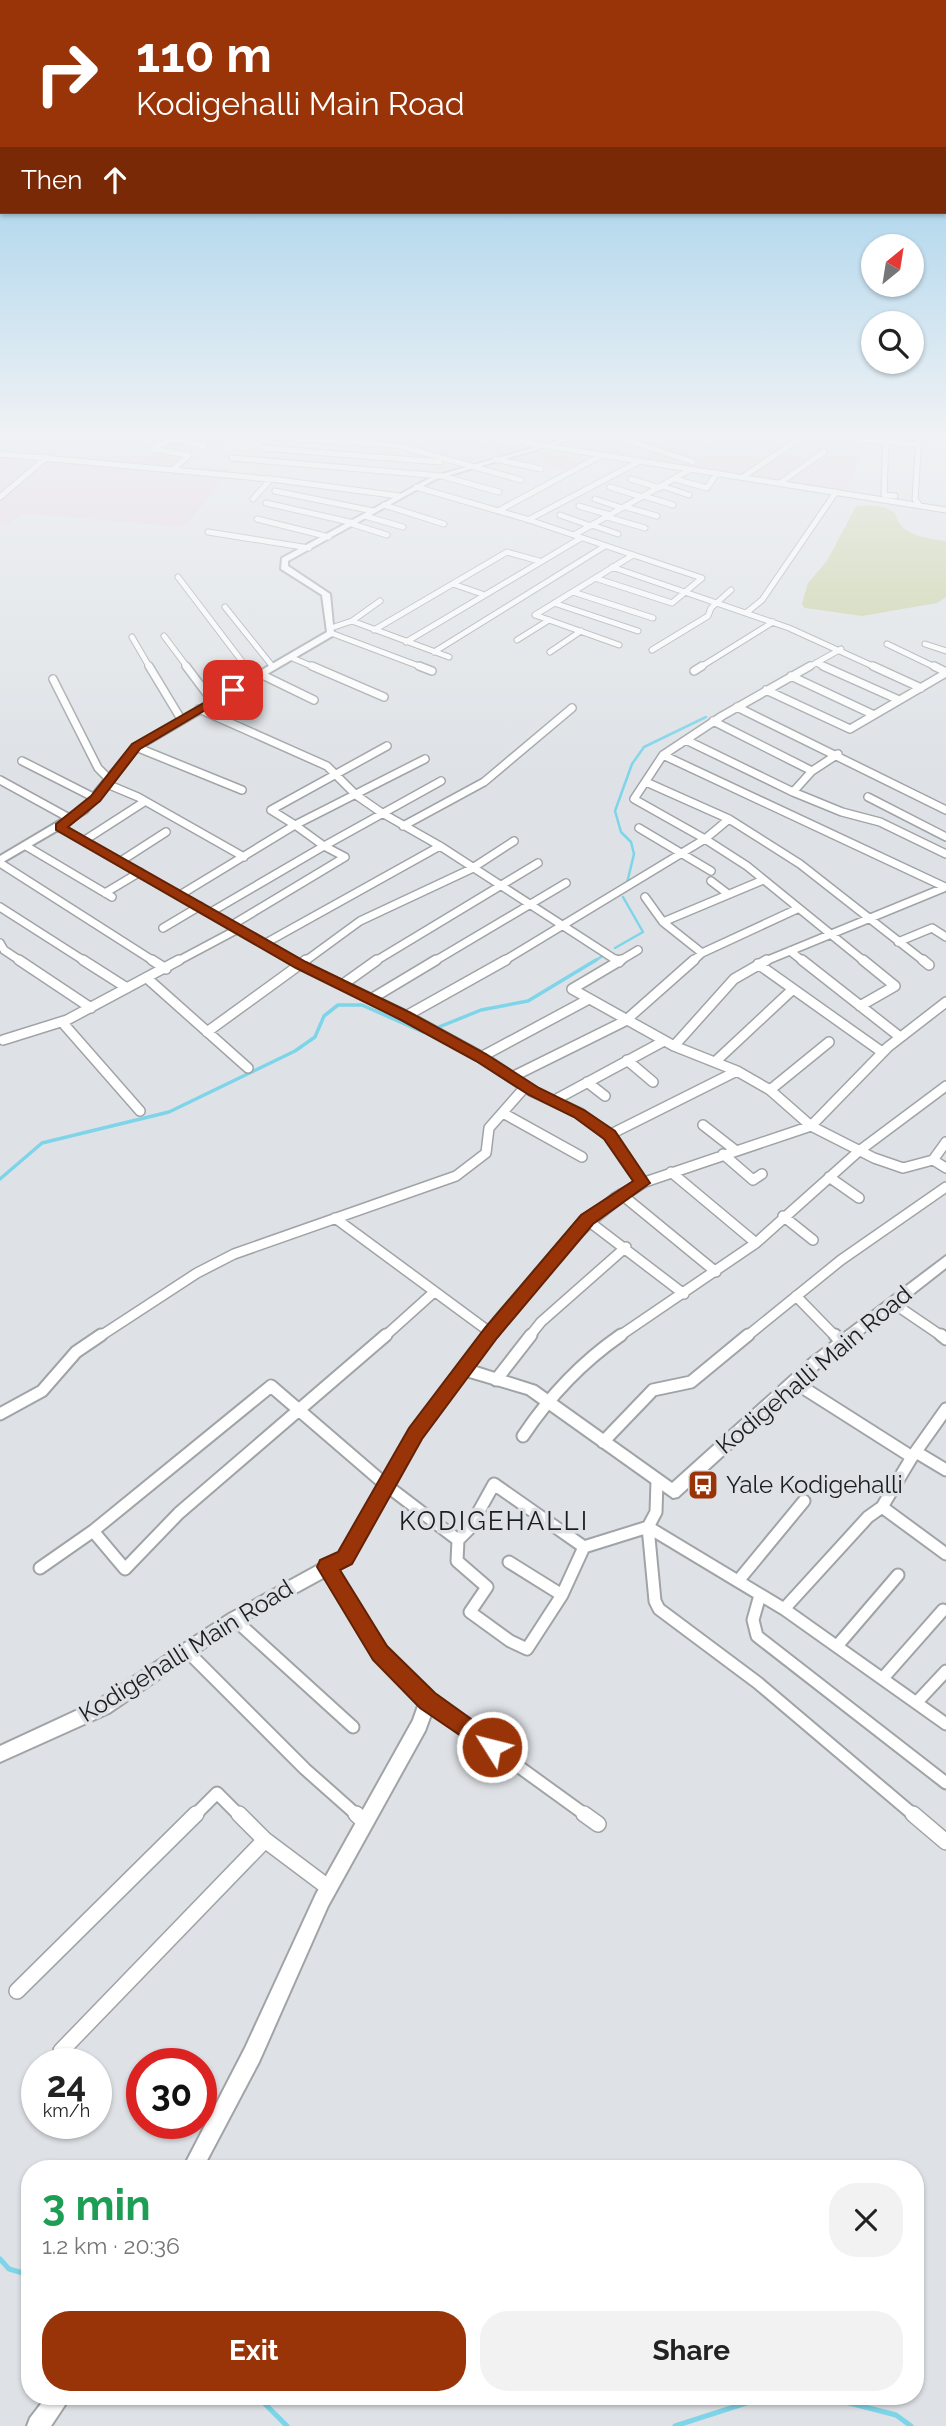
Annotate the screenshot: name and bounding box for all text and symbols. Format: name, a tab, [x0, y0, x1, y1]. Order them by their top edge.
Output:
text: 110 m	[136, 26, 272, 83]
icon: right	[21, 28, 112, 119]
text: Kodigehalli Main Road	[136, 85, 465, 122]
icon: ahead	[96, 161, 134, 199]
text: Then	[21, 165, 82, 195]
north arrow	[861, 234, 924, 298]
map controls	[861, 234, 924, 374]
button: search	[861, 311, 924, 374]
pin	[203, 660, 263, 720]
icon: arrive	[214, 671, 252, 709]
street label: Kodigehalli Main Road	[710, 1279, 917, 1460]
bus stop icon: Yale Kodigehalli	[686, 1468, 720, 1502]
place label: Yale Kodigehalli	[726, 1470, 903, 1499]
district label: KODIGEHALLI	[399, 1506, 589, 1536]
street label: Kodigehalli Main Road	[74, 1573, 298, 1728]
position arrow	[455, 1710, 529, 1784]
speed limit sign: 30	[126, 2048, 217, 2139]
text: 24	[47, 2064, 86, 2105]
text: km/h	[43, 2100, 90, 2121]
text: 3 min	[42, 2181, 151, 2230]
button: close	[829, 2183, 903, 2257]
text: 1.2 km · 20:36	[42, 2232, 180, 2259]
button: Exit	[42, 2311, 466, 2391]
button: Share	[480, 2311, 903, 2391]

